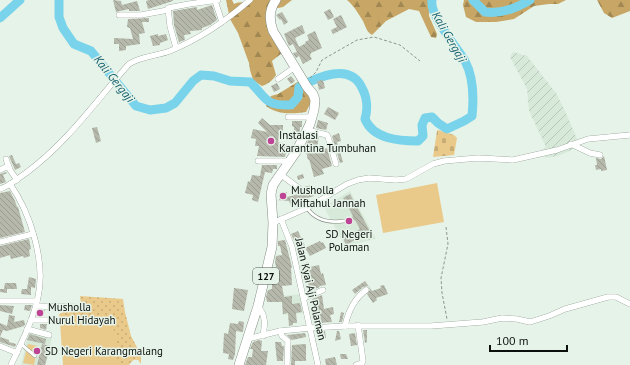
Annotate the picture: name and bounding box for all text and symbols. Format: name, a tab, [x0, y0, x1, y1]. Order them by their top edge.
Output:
water label: Kali Gergaji	[429, 9, 470, 66]
water label: Kali Gergaji	[91, 52, 139, 106]
place label: Instalasi Karantina Tumbuhan	[279, 128, 376, 155]
marker: Instalasi Karantina Tumbuhan	[266, 136, 276, 146]
place label: Musholla Miftahul Jannah	[291, 183, 365, 210]
marker: Musholla Miftahul Jannah	[278, 191, 288, 201]
marker: SD Negeri Polaman	[344, 216, 354, 226]
place label: SD Negeri Polaman	[325, 227, 373, 254]
street label: Jalan Kyai Aji Polaman	[292, 236, 330, 341]
road number: 127	[253, 268, 279, 284]
place label: Musholla Nurul Hidayah	[48, 300, 115, 327]
marker: Musholla Nurul Hidayah	[35, 308, 45, 318]
scale bar	[490, 327, 567, 353]
text: 100 m	[496, 333, 529, 348]
place label: SD Negeri Karangmalang	[45, 344, 163, 358]
marker: SD Negeri Karangmalang	[32, 346, 42, 356]

